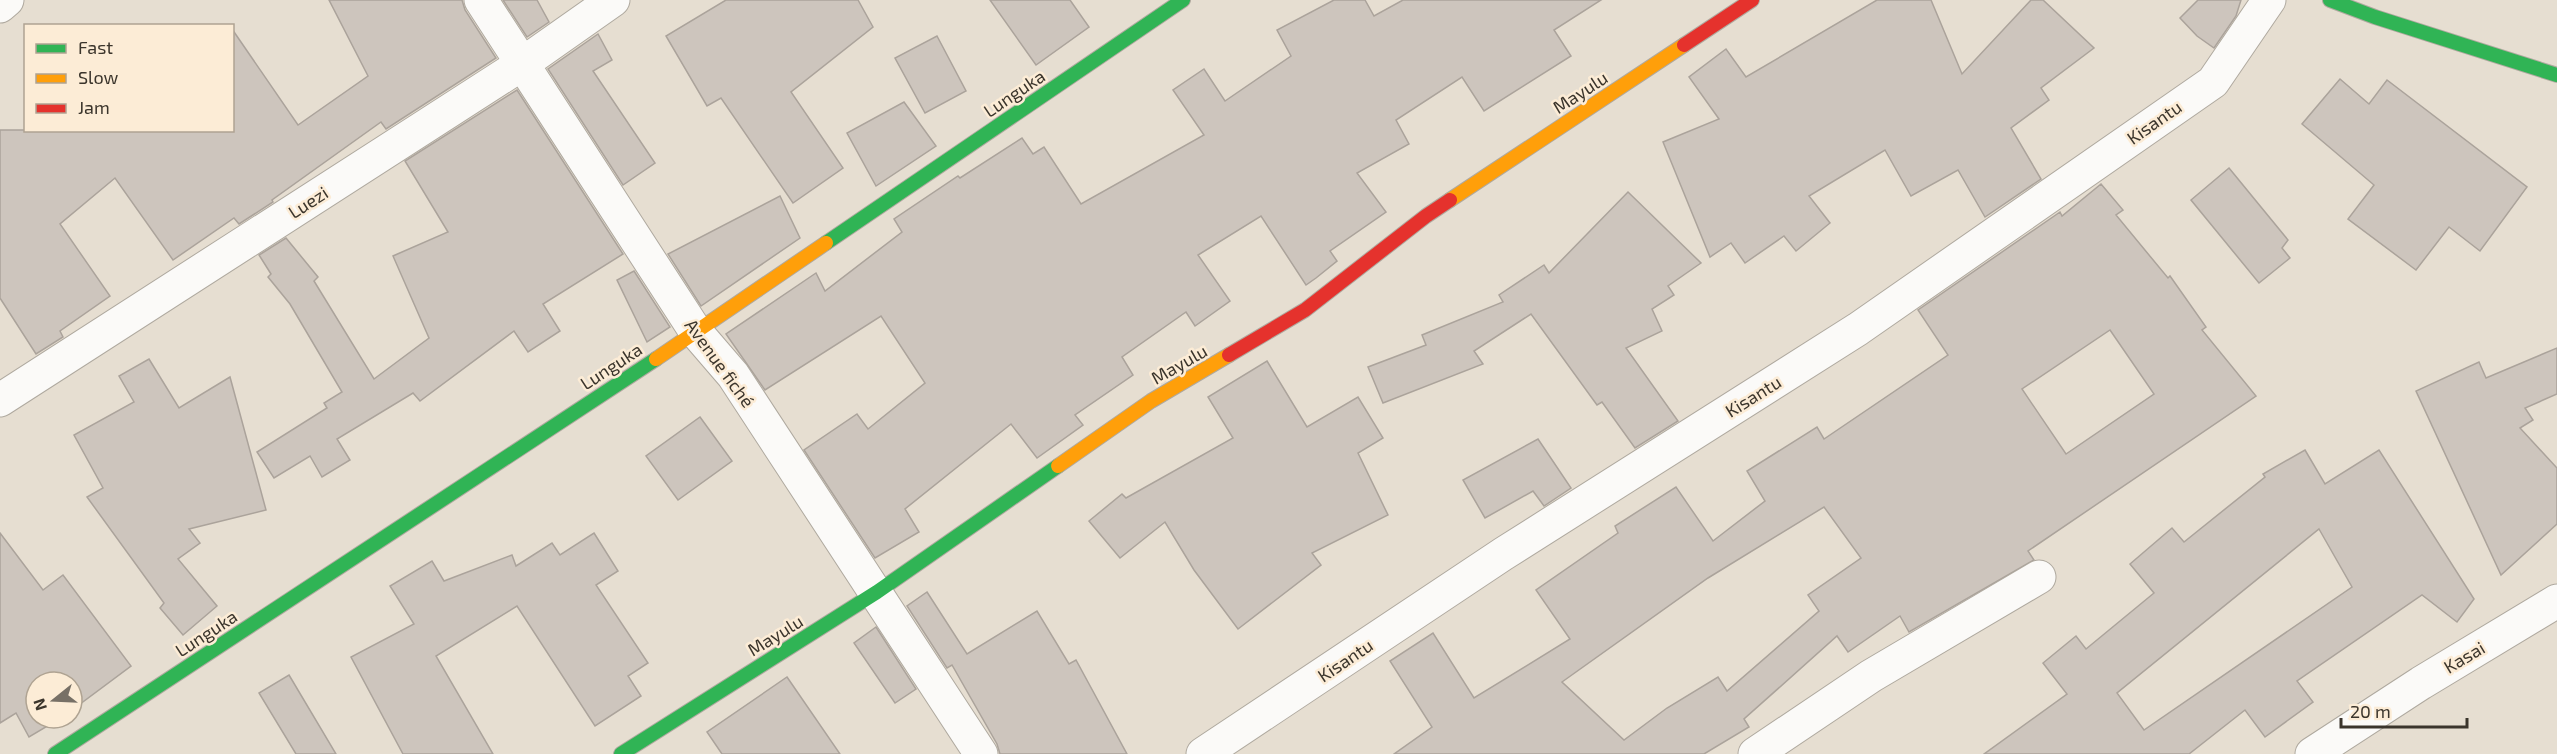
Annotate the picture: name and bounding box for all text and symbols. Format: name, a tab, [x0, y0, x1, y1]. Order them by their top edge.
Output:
legend	[24, 24, 234, 132]
text: Fast	[78, 36, 113, 58]
street label: Lunguka	[979, 64, 1049, 122]
text: Slow	[78, 66, 119, 88]
street label: Mayulu	[1548, 66, 1612, 118]
street label: Kisantu	[2122, 95, 2186, 149]
text: Jam	[78, 96, 110, 118]
street label: Luezi	[284, 181, 332, 223]
street label: Avenue fiché	[681, 315, 759, 411]
street label: Lunguka	[576, 338, 646, 394]
street label: Mayulu	[1147, 339, 1211, 389]
street label: Kisantu	[1721, 370, 1785, 422]
street label: Lunguka	[171, 605, 241, 661]
street label: Mayulu	[743, 609, 807, 661]
street label: Kisantu	[1313, 634, 1377, 686]
street label: Kasai	[2439, 636, 2489, 678]
north arrow	[24, 670, 84, 730]
scale bar	[2341, 691, 2467, 729]
text: N	[28, 696, 50, 713]
text: 20 m	[2350, 700, 2391, 722]

